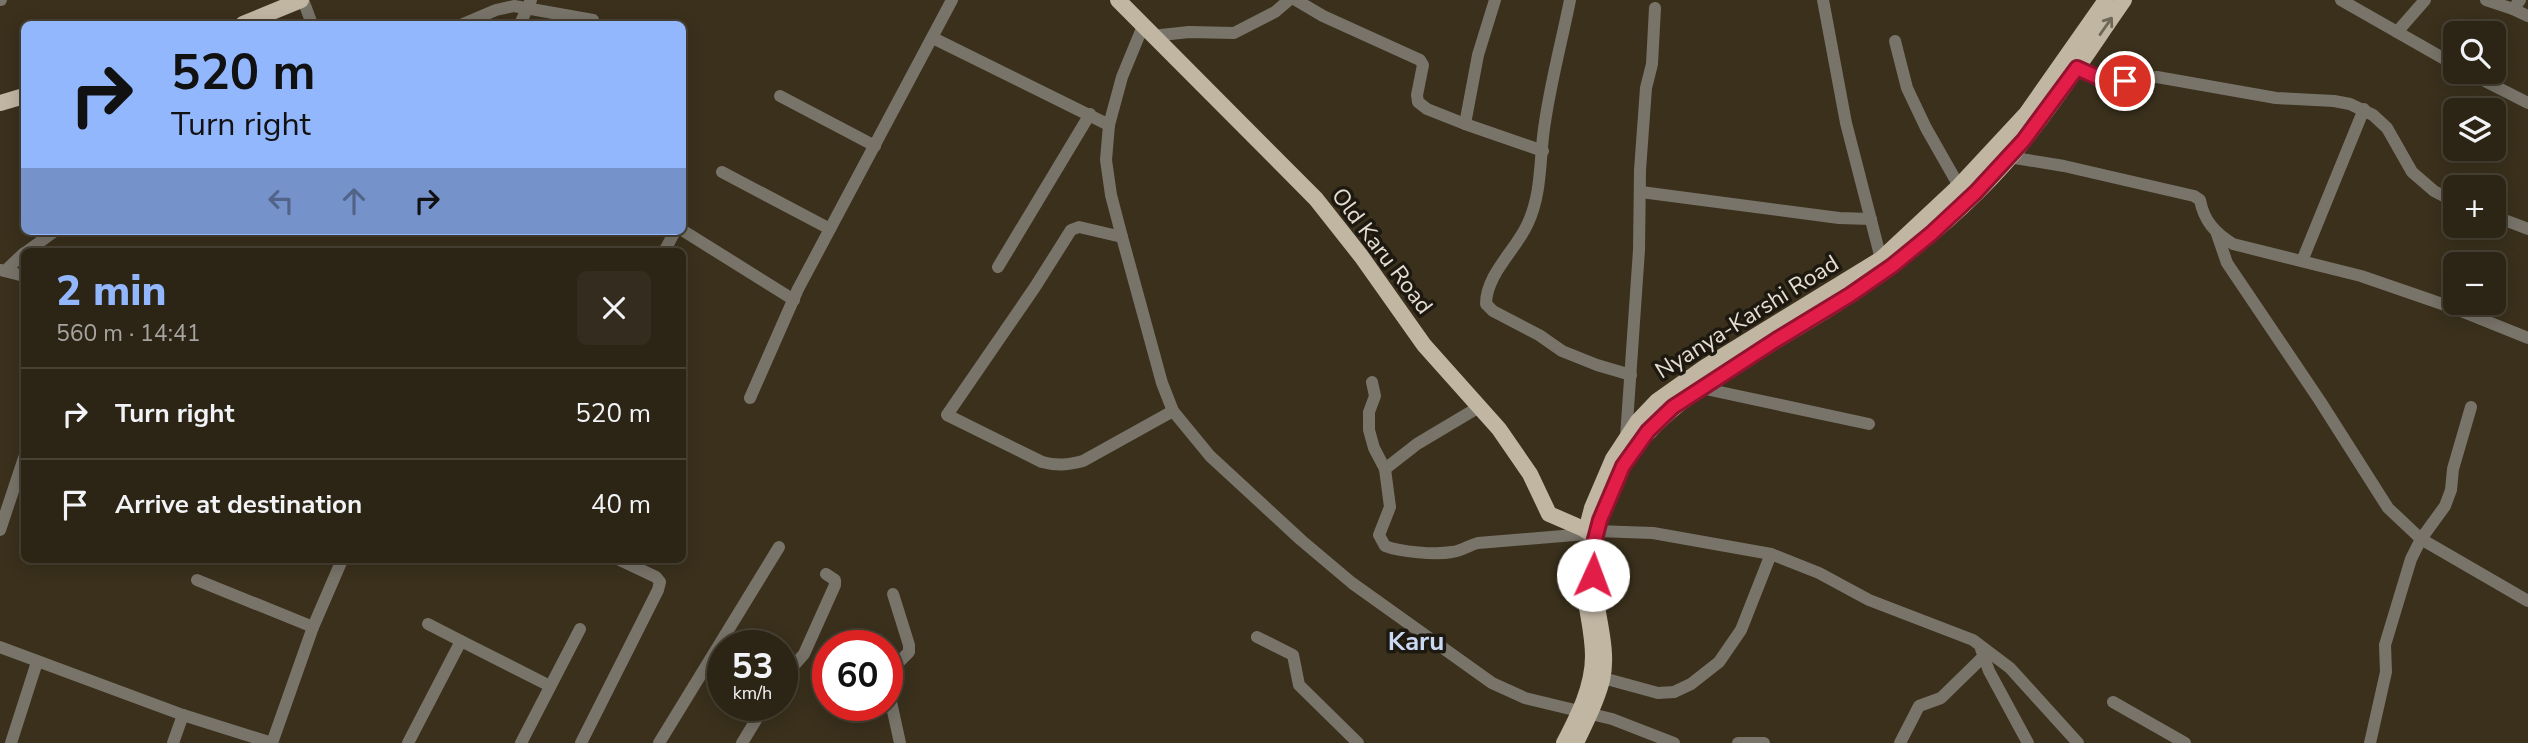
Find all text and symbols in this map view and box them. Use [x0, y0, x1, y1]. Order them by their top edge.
one-way arrow [2099, 17, 2113, 36]
map controls [2443, 21, 2506, 315]
button: search [2443, 21, 2506, 84]
text: 520 m [171, 39, 315, 106]
icon: right [56, 49, 147, 140]
pin [2095, 51, 2155, 111]
icon: arrive [2106, 62, 2144, 100]
button: layers [2443, 98, 2506, 161]
text: Turn right [171, 103, 311, 146]
button: + [2443, 175, 2506, 238]
street label: Old Karu Road [1324, 181, 1440, 321]
icon: left [262, 182, 300, 220]
icon: ahead [335, 182, 373, 220]
icon: right [408, 182, 446, 220]
street label: Nyanya-Karshi Road [1649, 248, 1845, 386]
button: − [2443, 252, 2506, 315]
text: 2 min [56, 263, 166, 320]
button: close [577, 271, 651, 345]
text: 560 m · 14:41 [56, 318, 201, 349]
icon: right [56, 395, 94, 433]
text: Turn right [115, 396, 234, 431]
text: 520 m [575, 396, 651, 431]
icon: arrive [56, 486, 94, 524]
text: Arrive at destination [115, 487, 362, 522]
text: 40 m [591, 487, 651, 522]
position arrow [1556, 538, 1630, 612]
district label: Karu [1388, 624, 1444, 659]
speed limit sign: 60 [812, 630, 903, 721]
text: 53 [731, 643, 774, 690]
text: km/h [733, 681, 772, 705]

